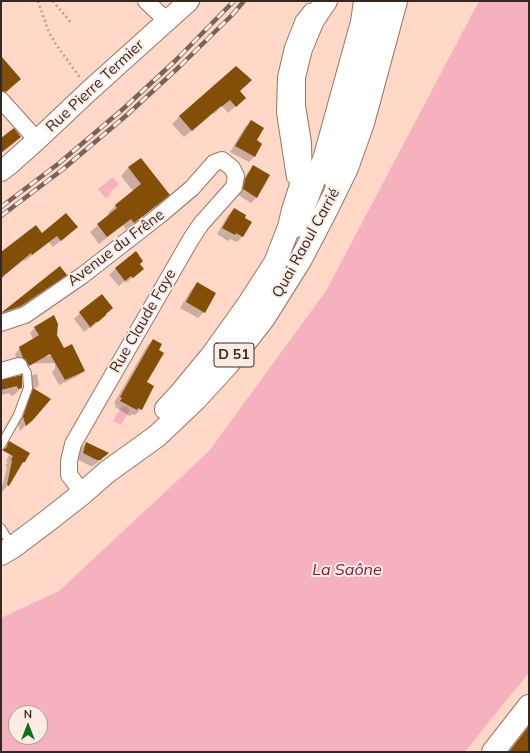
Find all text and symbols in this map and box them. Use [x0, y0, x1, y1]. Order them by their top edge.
street label: Rue Pierre Termier [42, 36, 148, 136]
street label: Quai Raoul Carrié [268, 185, 344, 301]
street label: Avenue du Frêne [64, 206, 168, 290]
street label: Rue Claude Faye [106, 266, 180, 376]
road number: D 51 [214, 343, 254, 367]
water label: La Saône [312, 560, 382, 580]
north arrow [8, 705, 48, 745]
text: N [24, 707, 32, 721]

